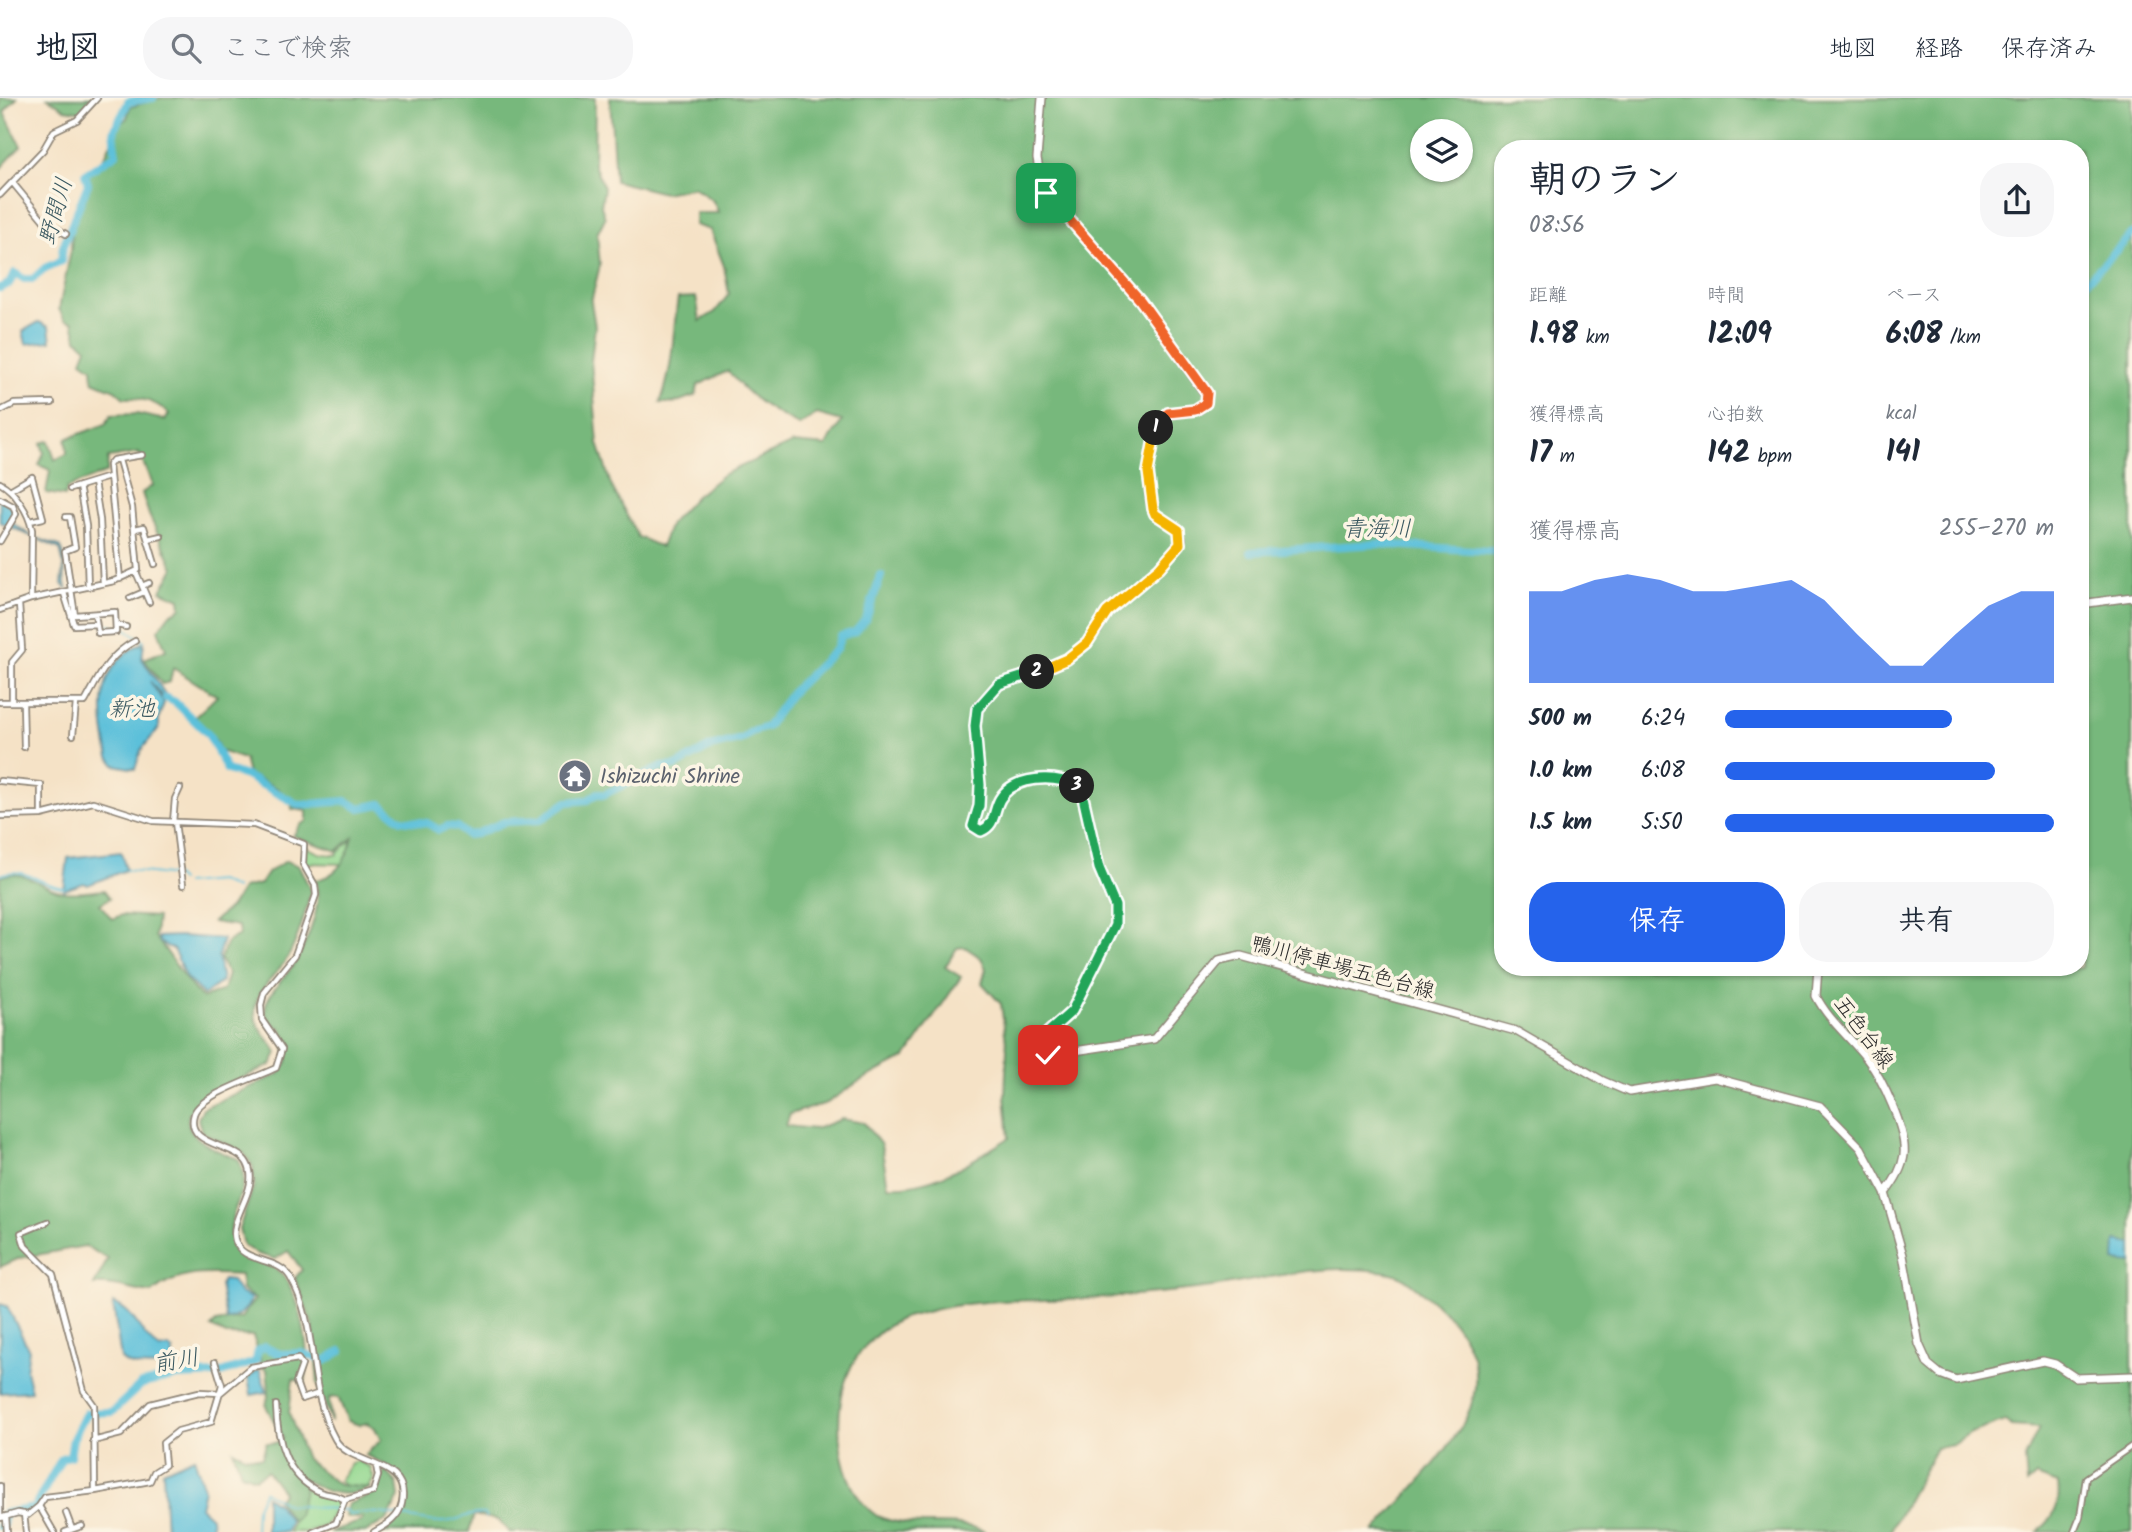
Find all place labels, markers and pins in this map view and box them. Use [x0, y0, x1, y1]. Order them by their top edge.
pin [1016, 163, 1076, 223]
pin: 1 [1138, 410, 1174, 446]
pin: 2 [1020, 654, 1054, 690]
temple icon: Ishizuchi Shrine [556, 757, 594, 795]
place label: Ishizuchi Shrine [600, 761, 741, 794]
pin: 3 [1060, 768, 1094, 804]
pin [1018, 1025, 1078, 1085]

